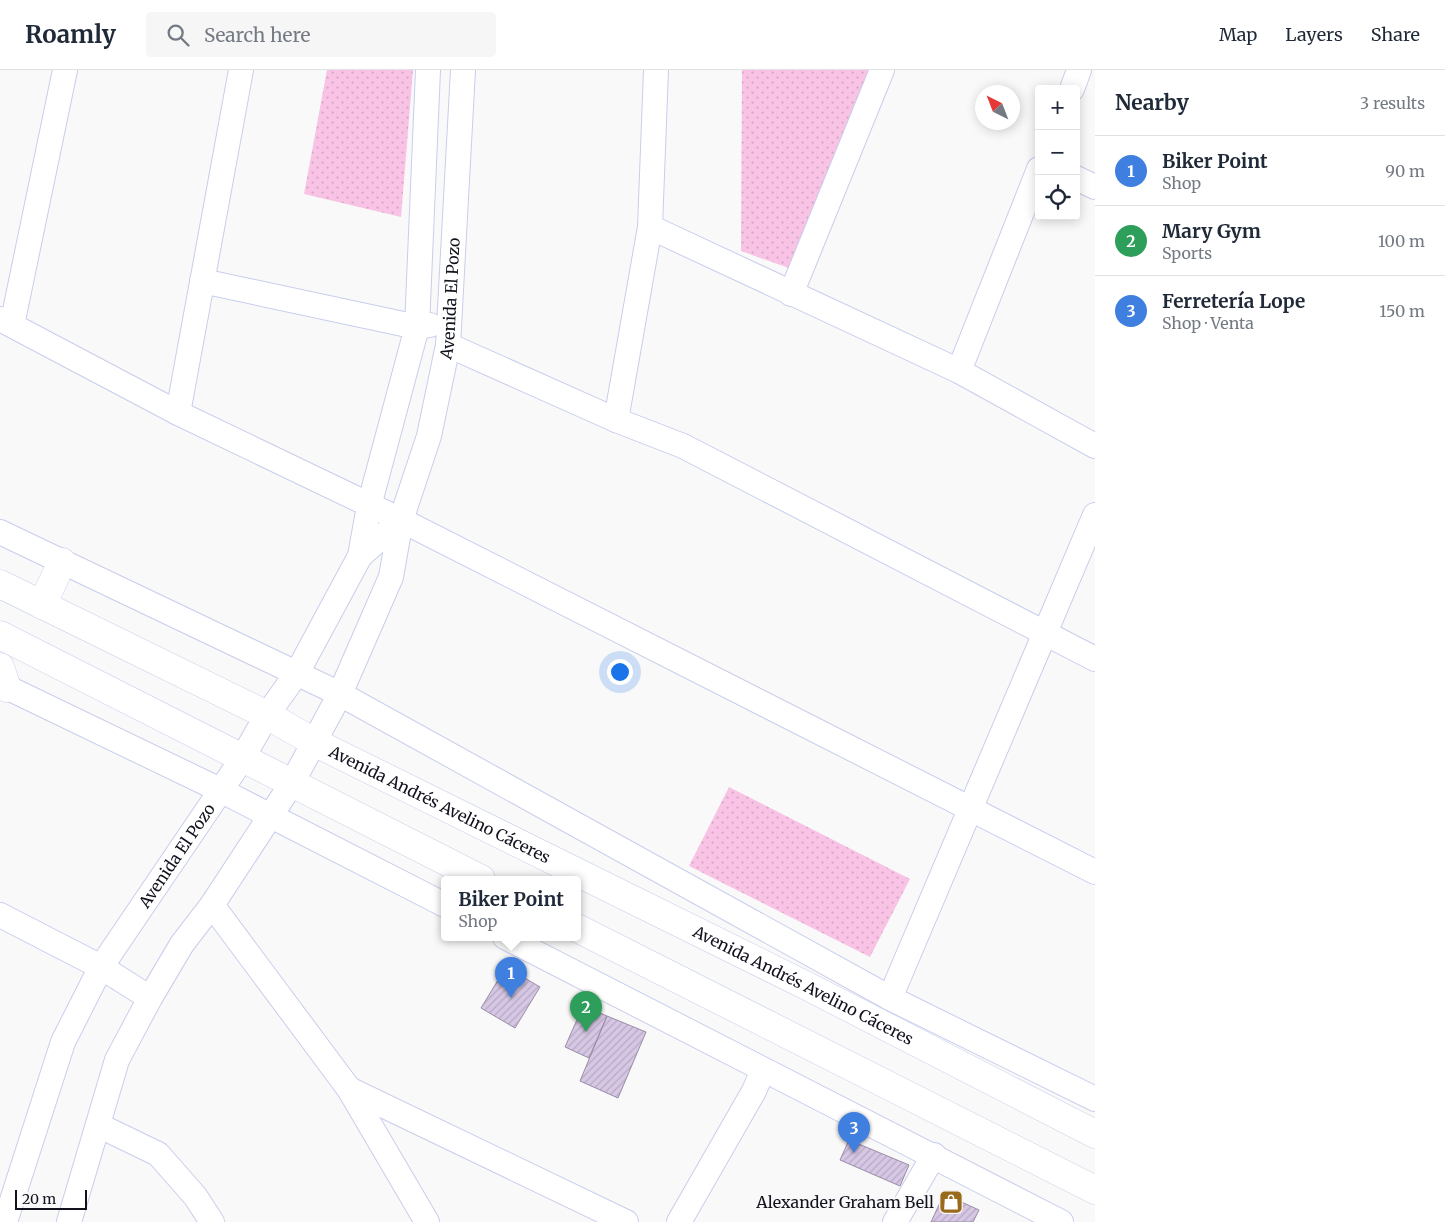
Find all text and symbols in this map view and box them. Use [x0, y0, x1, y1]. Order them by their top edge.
search box [146, 12, 496, 57]
text: Roamly [25, 19, 116, 50]
icon: search [164, 21, 192, 49]
text: Search here [204, 23, 310, 47]
text: Map [1219, 23, 1257, 46]
text: Layers [1285, 23, 1343, 46]
text: Share [1371, 23, 1420, 46]
north arrow [975, 85, 1020, 130]
map controls [1035, 85, 1080, 220]
button: + [1035, 85, 1080, 130]
text: Nearby [1115, 89, 1189, 116]
text: 3 results [1360, 93, 1425, 113]
button: − [1035, 130, 1080, 175]
text: Biker Point [1162, 149, 1268, 173]
text: 1 [1127, 161, 1135, 181]
text: 90 m [1385, 161, 1425, 181]
text: Shop [1162, 173, 1201, 193]
button: locate [1035, 175, 1080, 220]
text: Mary Gym [1162, 219, 1261, 243]
text: 2 [1126, 231, 1136, 251]
text: 100 m [1378, 231, 1425, 251]
street label: Avenida El Pozo [435, 237, 464, 362]
text: Sports [1162, 243, 1212, 263]
text: Ferretería Lope [1162, 289, 1305, 313]
text: 3 [1126, 301, 1136, 321]
text: 150 m [1379, 301, 1425, 321]
text: Shop · Venta [1162, 313, 1254, 333]
your location [607, 659, 633, 685]
street label: Avenida Andrés Avelino Cáceres [325, 741, 554, 867]
street label: Avenida El Pozo [134, 799, 219, 912]
popup [441, 876, 581, 941]
text: Biker Point [458, 887, 564, 911]
text: Shop [458, 911, 497, 931]
street label: Avenida Andrés Avelino Cáceres [689, 921, 917, 1049]
pin: 1 [495, 957, 527, 998]
pin: 2 [570, 991, 602, 1032]
pin: 3 [838, 1112, 870, 1153]
scale bar [15, 1187, 88, 1210]
shop icon: Alexander Graham Bell [938, 1189, 964, 1215]
text: 20 m [22, 1190, 56, 1208]
place label: Alexander Graham Bell [755, 1192, 934, 1212]

